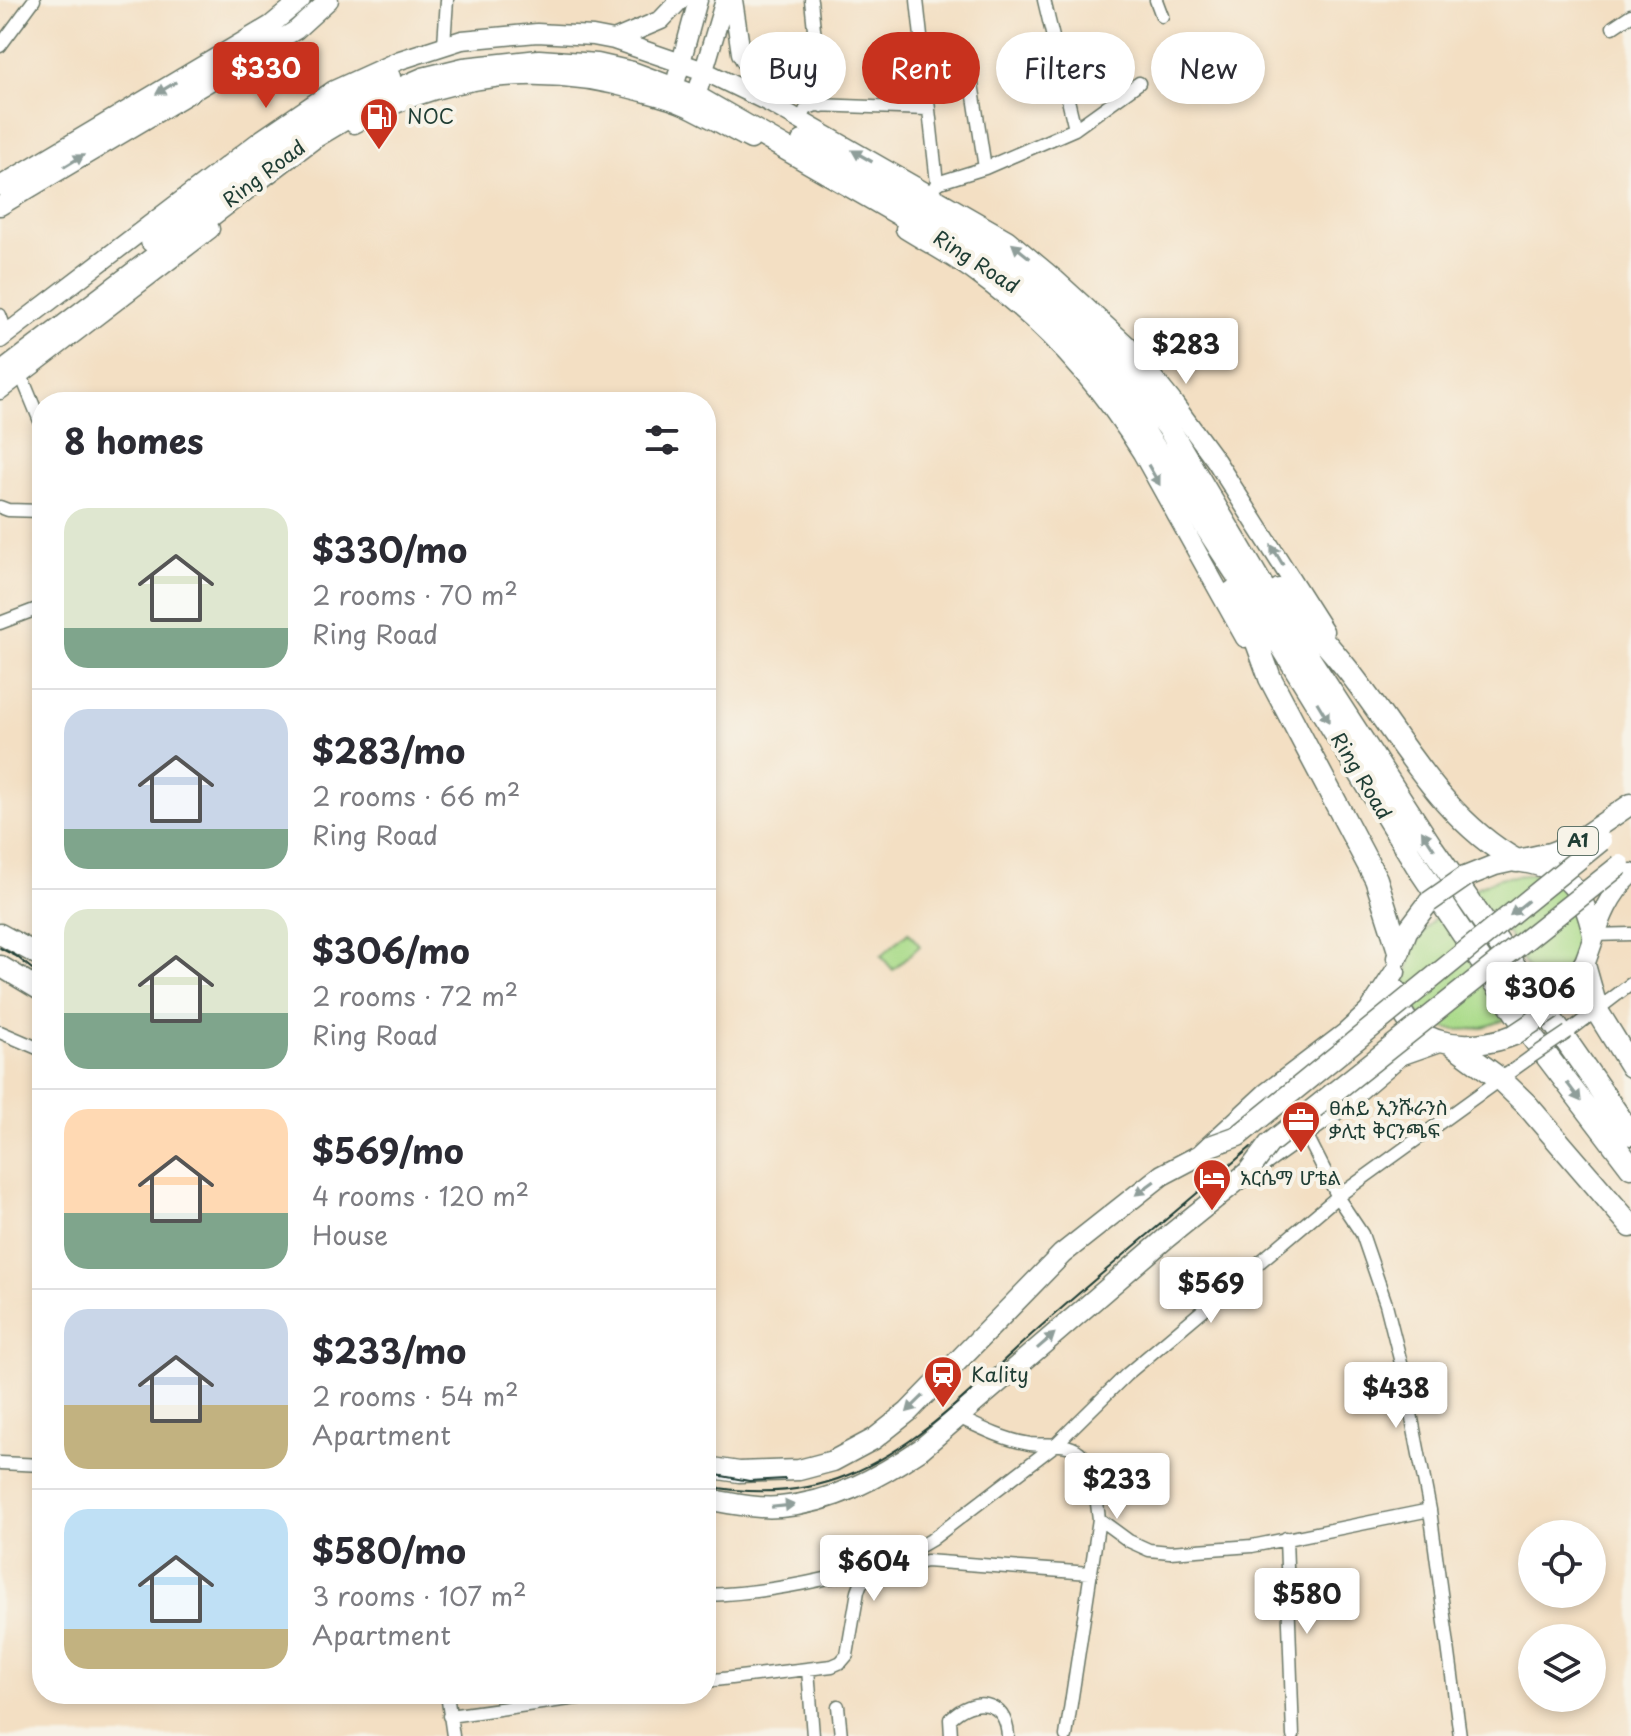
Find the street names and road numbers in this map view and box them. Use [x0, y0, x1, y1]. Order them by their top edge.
street label: Ring Road [216, 132, 311, 214]
street label: Ring Road [928, 222, 1025, 300]
street label: Ring Road [1324, 726, 1400, 825]
road number: A1 [1558, 827, 1598, 855]

